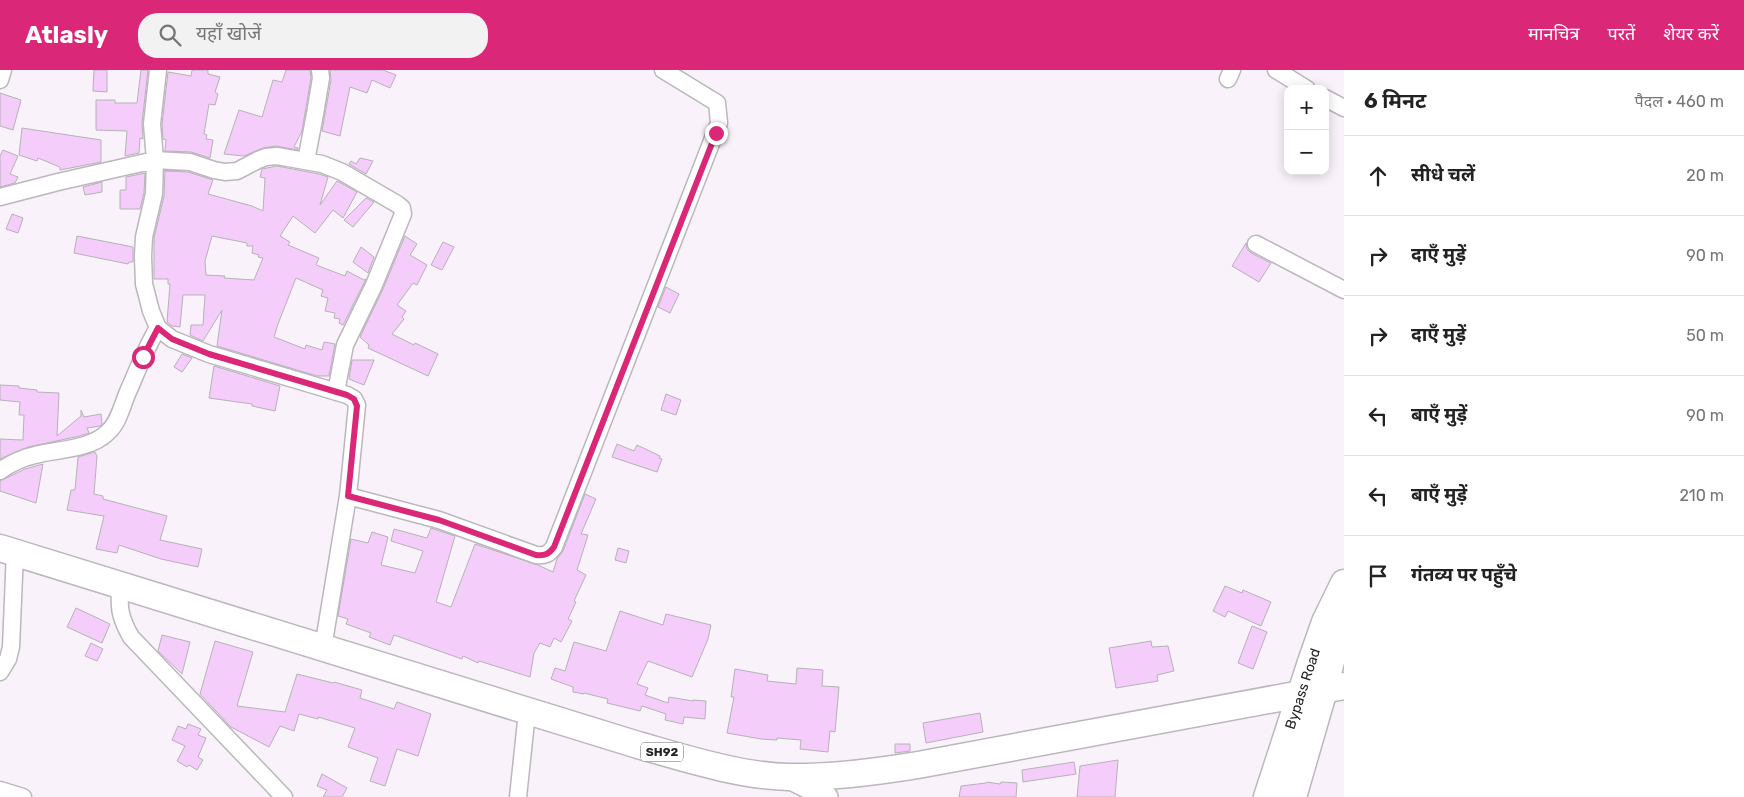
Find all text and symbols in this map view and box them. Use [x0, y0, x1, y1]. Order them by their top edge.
search box [138, 13, 488, 58]
text: Atlasly [25, 21, 108, 49]
icon: search [156, 21, 184, 49]
text: यहाँ खोजें [196, 22, 261, 45]
text: मानचित्र [1528, 23, 1580, 45]
text: परतें [1608, 23, 1635, 45]
text: शेयर करें [1663, 23, 1719, 45]
map controls [1284, 85, 1329, 175]
button: + [1284, 85, 1329, 130]
text: 6 मिनट [1364, 88, 1426, 113]
text: पैदल · 460 m [1635, 92, 1724, 111]
route end [705, 122, 728, 145]
button: − [1284, 130, 1329, 175]
icon: ahead [1364, 162, 1392, 190]
text: सीधे चलें [1411, 163, 1475, 186]
text: 20 m [1686, 166, 1724, 185]
icon: right [1364, 242, 1392, 270]
text: दाएँ मुड़ें [1411, 243, 1466, 266]
text: 90 m [1686, 246, 1724, 265]
icon: right [1364, 322, 1392, 350]
text: दाएँ मुड़ें [1411, 323, 1466, 346]
text: 50 m [1686, 326, 1724, 345]
route start [132, 346, 155, 369]
icon: left [1364, 402, 1392, 430]
text: बाएँ मुड़ें [1411, 403, 1467, 426]
text: 90 m [1686, 406, 1724, 425]
icon: left [1364, 482, 1392, 510]
text: बाएँ मुड़ें [1411, 483, 1467, 506]
text: 210 m [1679, 486, 1724, 505]
icon: arrive [1364, 562, 1392, 590]
text: गंतव्य पर पहुँचे [1411, 563, 1517, 586]
street label: Bypass Road [1282, 646, 1324, 731]
road number: SH92 [641, 742, 683, 762]

